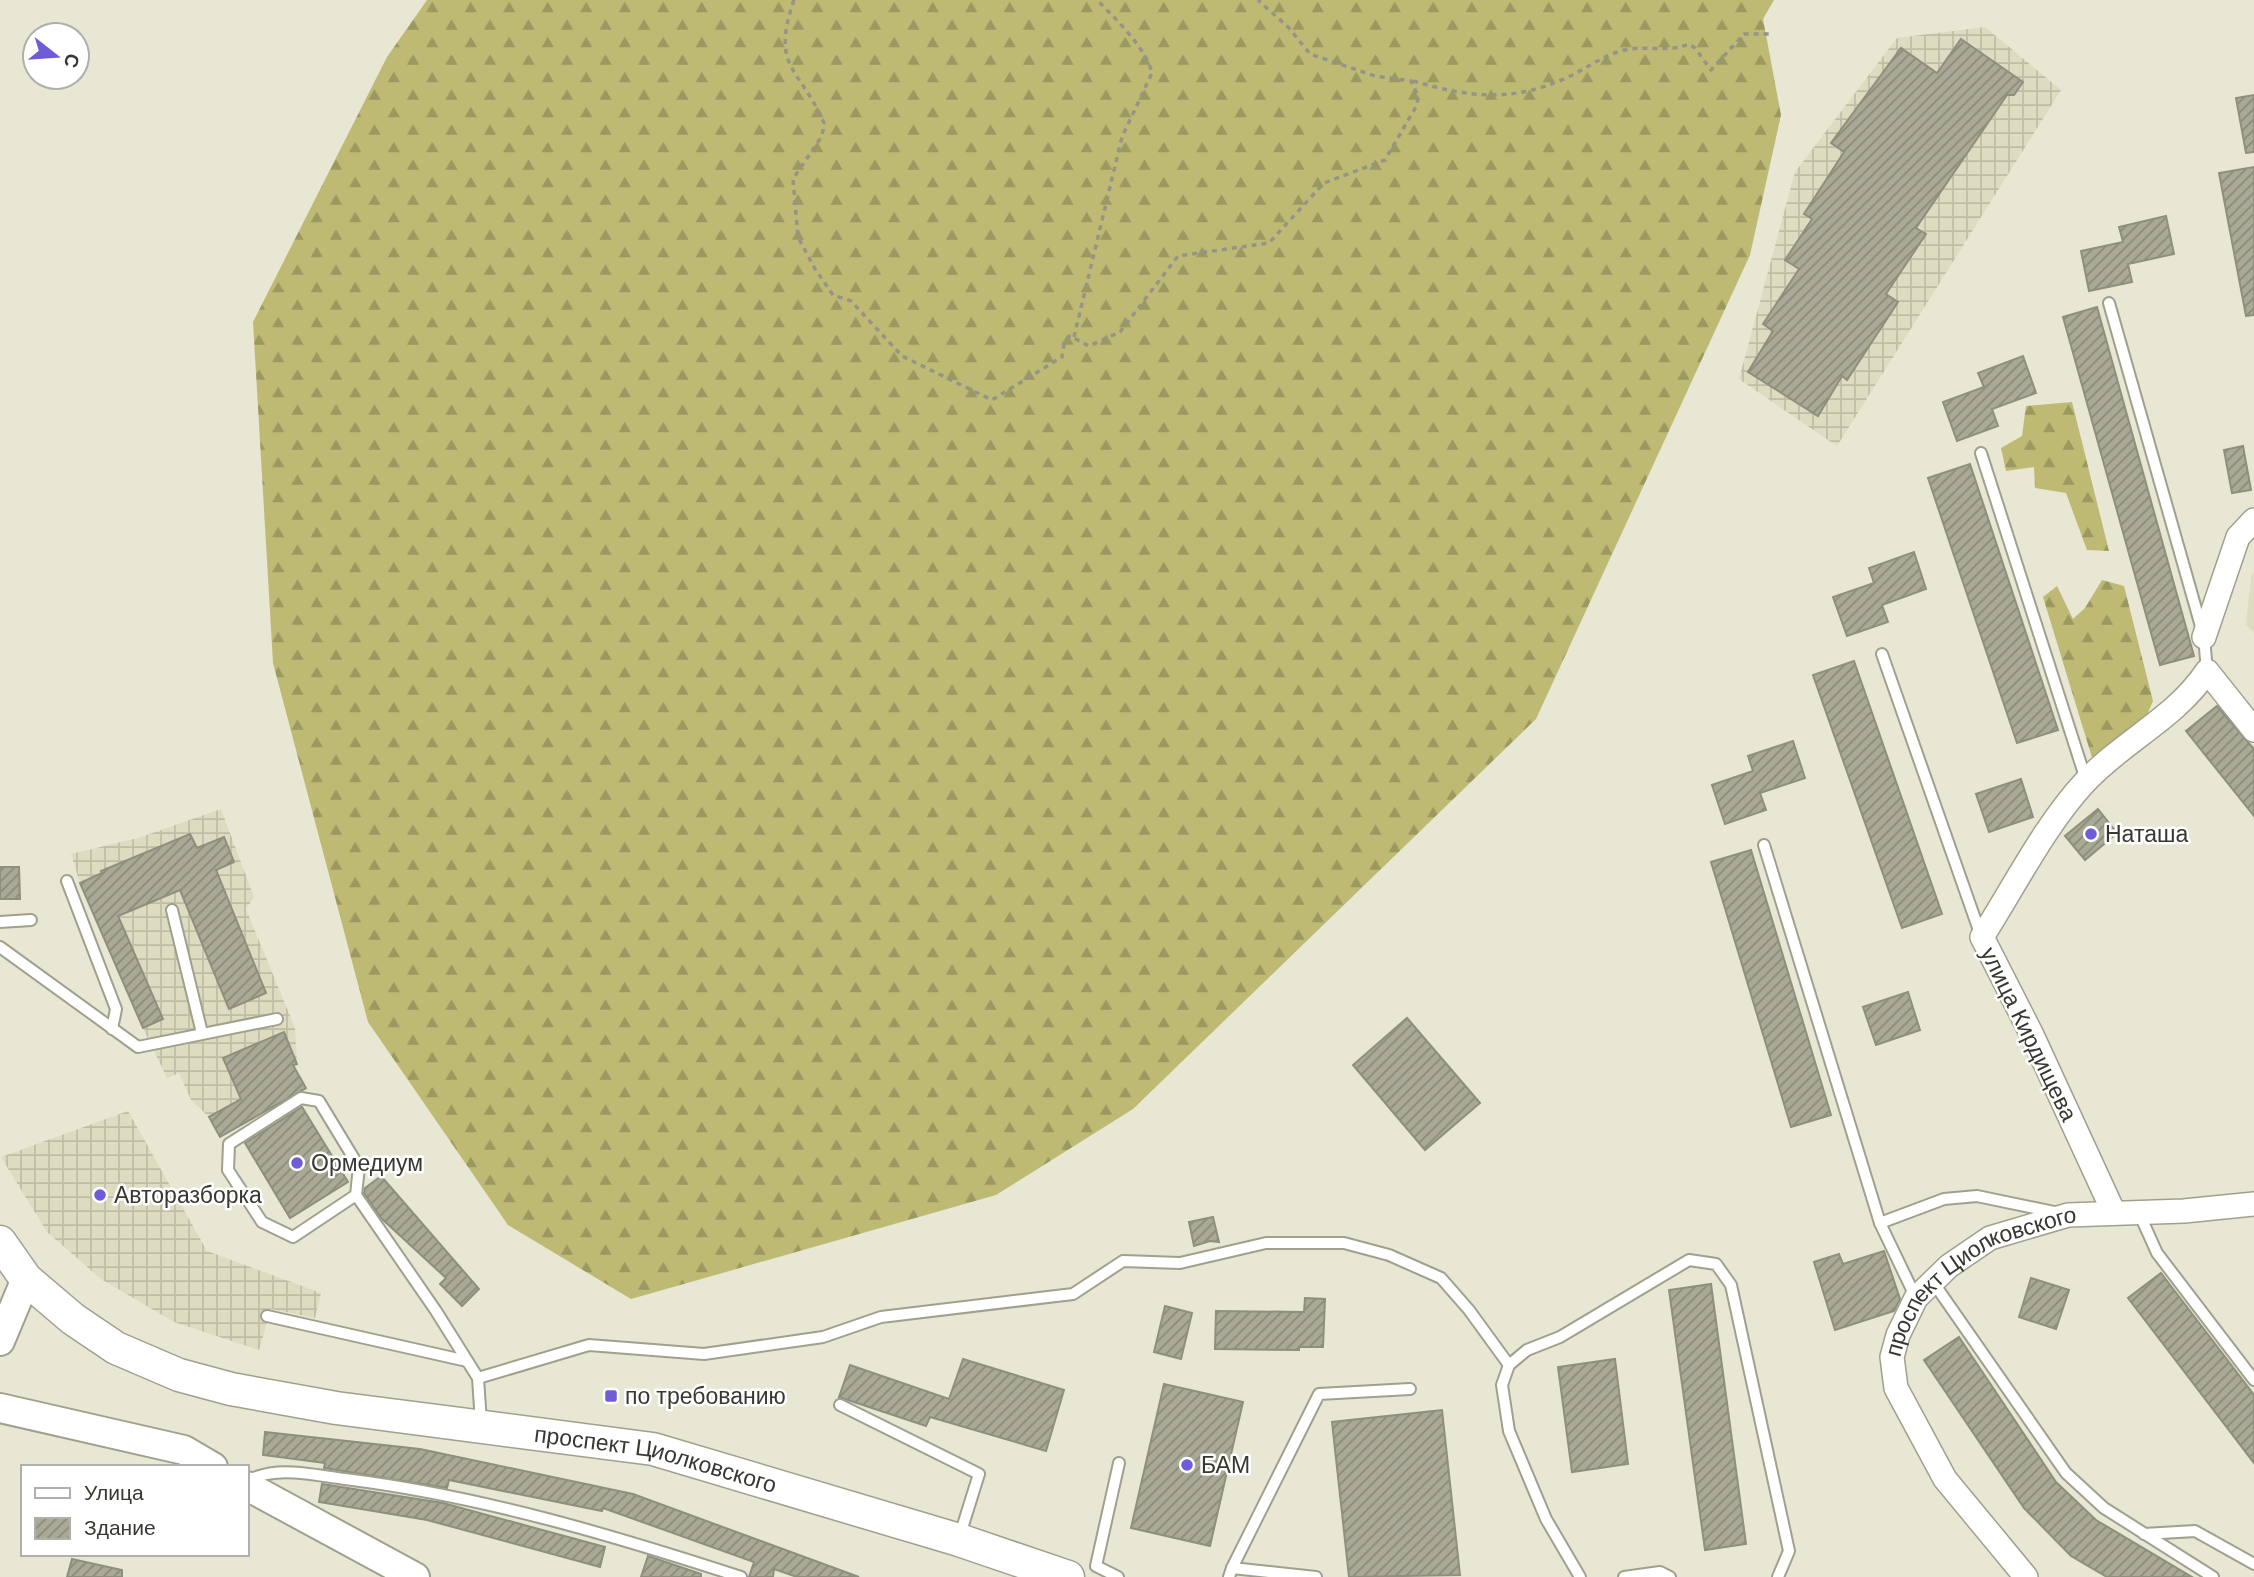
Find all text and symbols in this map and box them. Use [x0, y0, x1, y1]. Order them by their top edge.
north arrow [21, 21, 91, 91]
text: С [58, 51, 86, 71]
place label: Наташа [2105, 819, 2188, 849]
marker: Наташа [2083, 826, 2099, 842]
street label: улица Кирдищева [1974, 942, 2084, 1126]
place label: Ормедиум [311, 1148, 423, 1178]
marker: Ормедиум [289, 1155, 305, 1171]
place label: Авторазборка [114, 1180, 262, 1210]
marker: Авторазборка [92, 1187, 108, 1203]
street label: проспект Циолковского [1878, 1200, 2077, 1360]
place label: по требованию [625, 1381, 786, 1411]
marker: по требованию [603, 1388, 619, 1404]
street label: проспект Циолковского [533, 1419, 780, 1500]
place label: БАМ [1201, 1450, 1250, 1480]
marker: БАМ [1179, 1457, 1195, 1473]
legend [21, 1465, 248, 1556]
text: Улица [84, 1479, 144, 1507]
text: Здание [84, 1514, 156, 1542]

